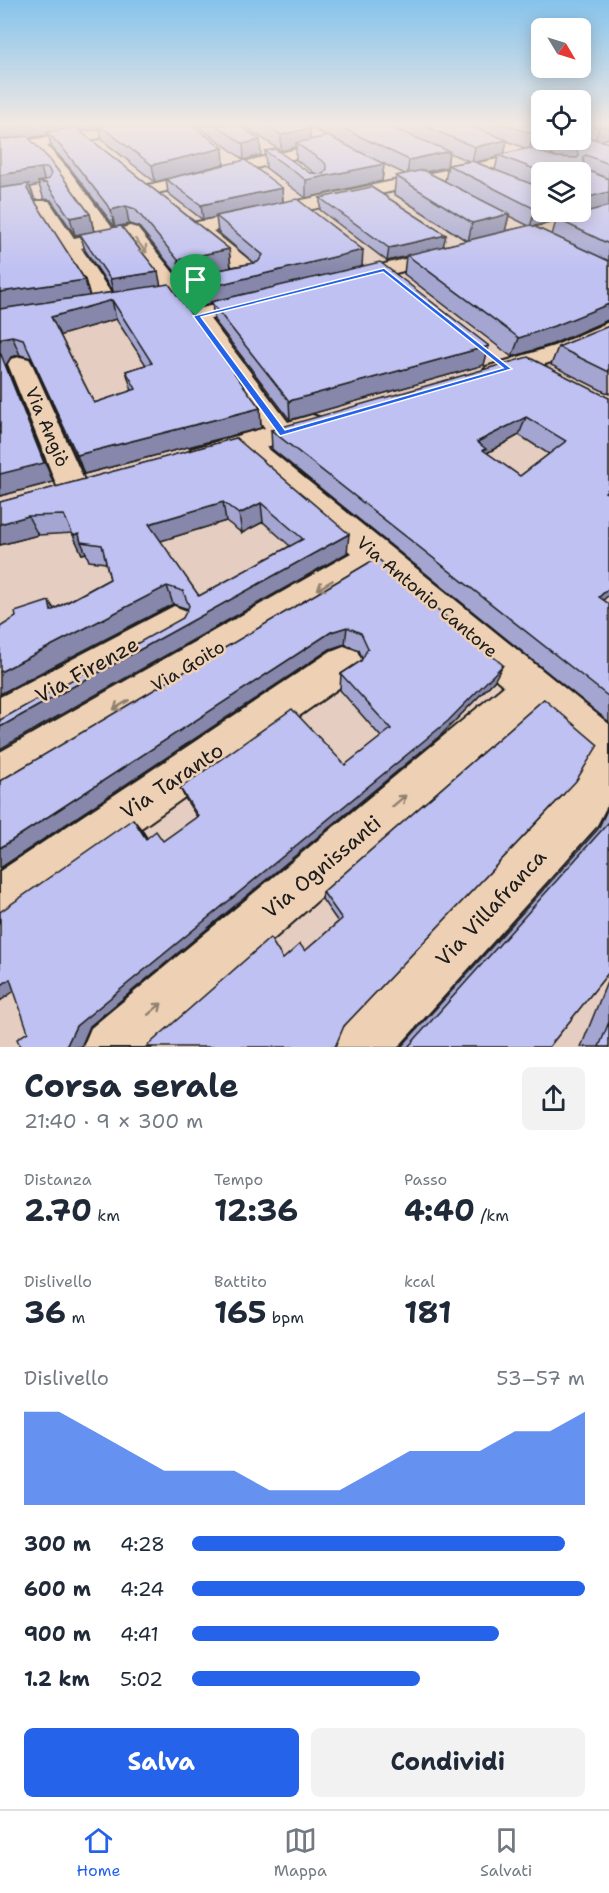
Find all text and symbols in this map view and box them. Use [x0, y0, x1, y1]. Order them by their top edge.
north arrow [531, 18, 591, 78]
map controls [531, 18, 591, 222]
button: locate [531, 90, 591, 150]
button: layers [531, 162, 591, 222]
one-way arrow [135, 238, 148, 254]
pin [170, 254, 221, 316]
icon: arrive [179, 263, 212, 296]
street label: Via Angiò [19, 383, 75, 471]
street label: Via Antonio Cantore [351, 531, 503, 663]
one-way arrow [317, 579, 334, 591]
street label: Via Firenze [30, 630, 144, 710]
street label: Via Goito [147, 635, 229, 697]
one-way arrow [113, 699, 130, 711]
street label: Via Taranto [115, 736, 229, 826]
one-way arrow [391, 794, 406, 808]
street label: Via Ognissanti [257, 809, 387, 925]
street label: Via Villafranca [429, 843, 553, 973]
one-way arrow [147, 1002, 162, 1016]
text: Corsa serale [24, 1063, 239, 1108]
button: share [522, 1067, 585, 1130]
text: 21:40 · 9 × 300 m [24, 1108, 203, 1134]
text: Distanza [24, 1169, 92, 1190]
text: Tempo [214, 1169, 263, 1190]
text: Passo [404, 1169, 447, 1190]
text: 2.70 [24, 1190, 92, 1231]
text: 12:36 [214, 1190, 298, 1231]
text: 4:40 [404, 1190, 475, 1231]
text: km [92, 1205, 120, 1226]
text: /km [475, 1205, 509, 1226]
text: Dislivello [24, 1271, 92, 1292]
text: Battito [214, 1271, 267, 1292]
text: kcal [404, 1271, 435, 1292]
text: 36 [24, 1292, 66, 1333]
text: 165 [214, 1292, 266, 1333]
text: 181 [404, 1292, 452, 1333]
text: m [66, 1307, 85, 1328]
text: bpm [266, 1307, 304, 1328]
text: Dislivello [24, 1365, 109, 1391]
text: 53–57 m [496, 1365, 585, 1391]
text: 300 m [24, 1531, 91, 1557]
text: 4:28 [120, 1531, 165, 1557]
text: 600 m [24, 1576, 91, 1602]
text: 4:24 [120, 1576, 164, 1602]
text: 900 m [24, 1621, 91, 1647]
text: 4:41 [120, 1621, 159, 1647]
text: 1.2 km [24, 1666, 90, 1692]
text: 5:02 [120, 1666, 163, 1692]
button: Salva [24, 1728, 299, 1797]
button: Condividi [311, 1728, 585, 1797]
tab: Home [77, 1824, 121, 1881]
tab: Mappa [274, 1824, 327, 1881]
tab: Salvati [480, 1824, 532, 1881]

